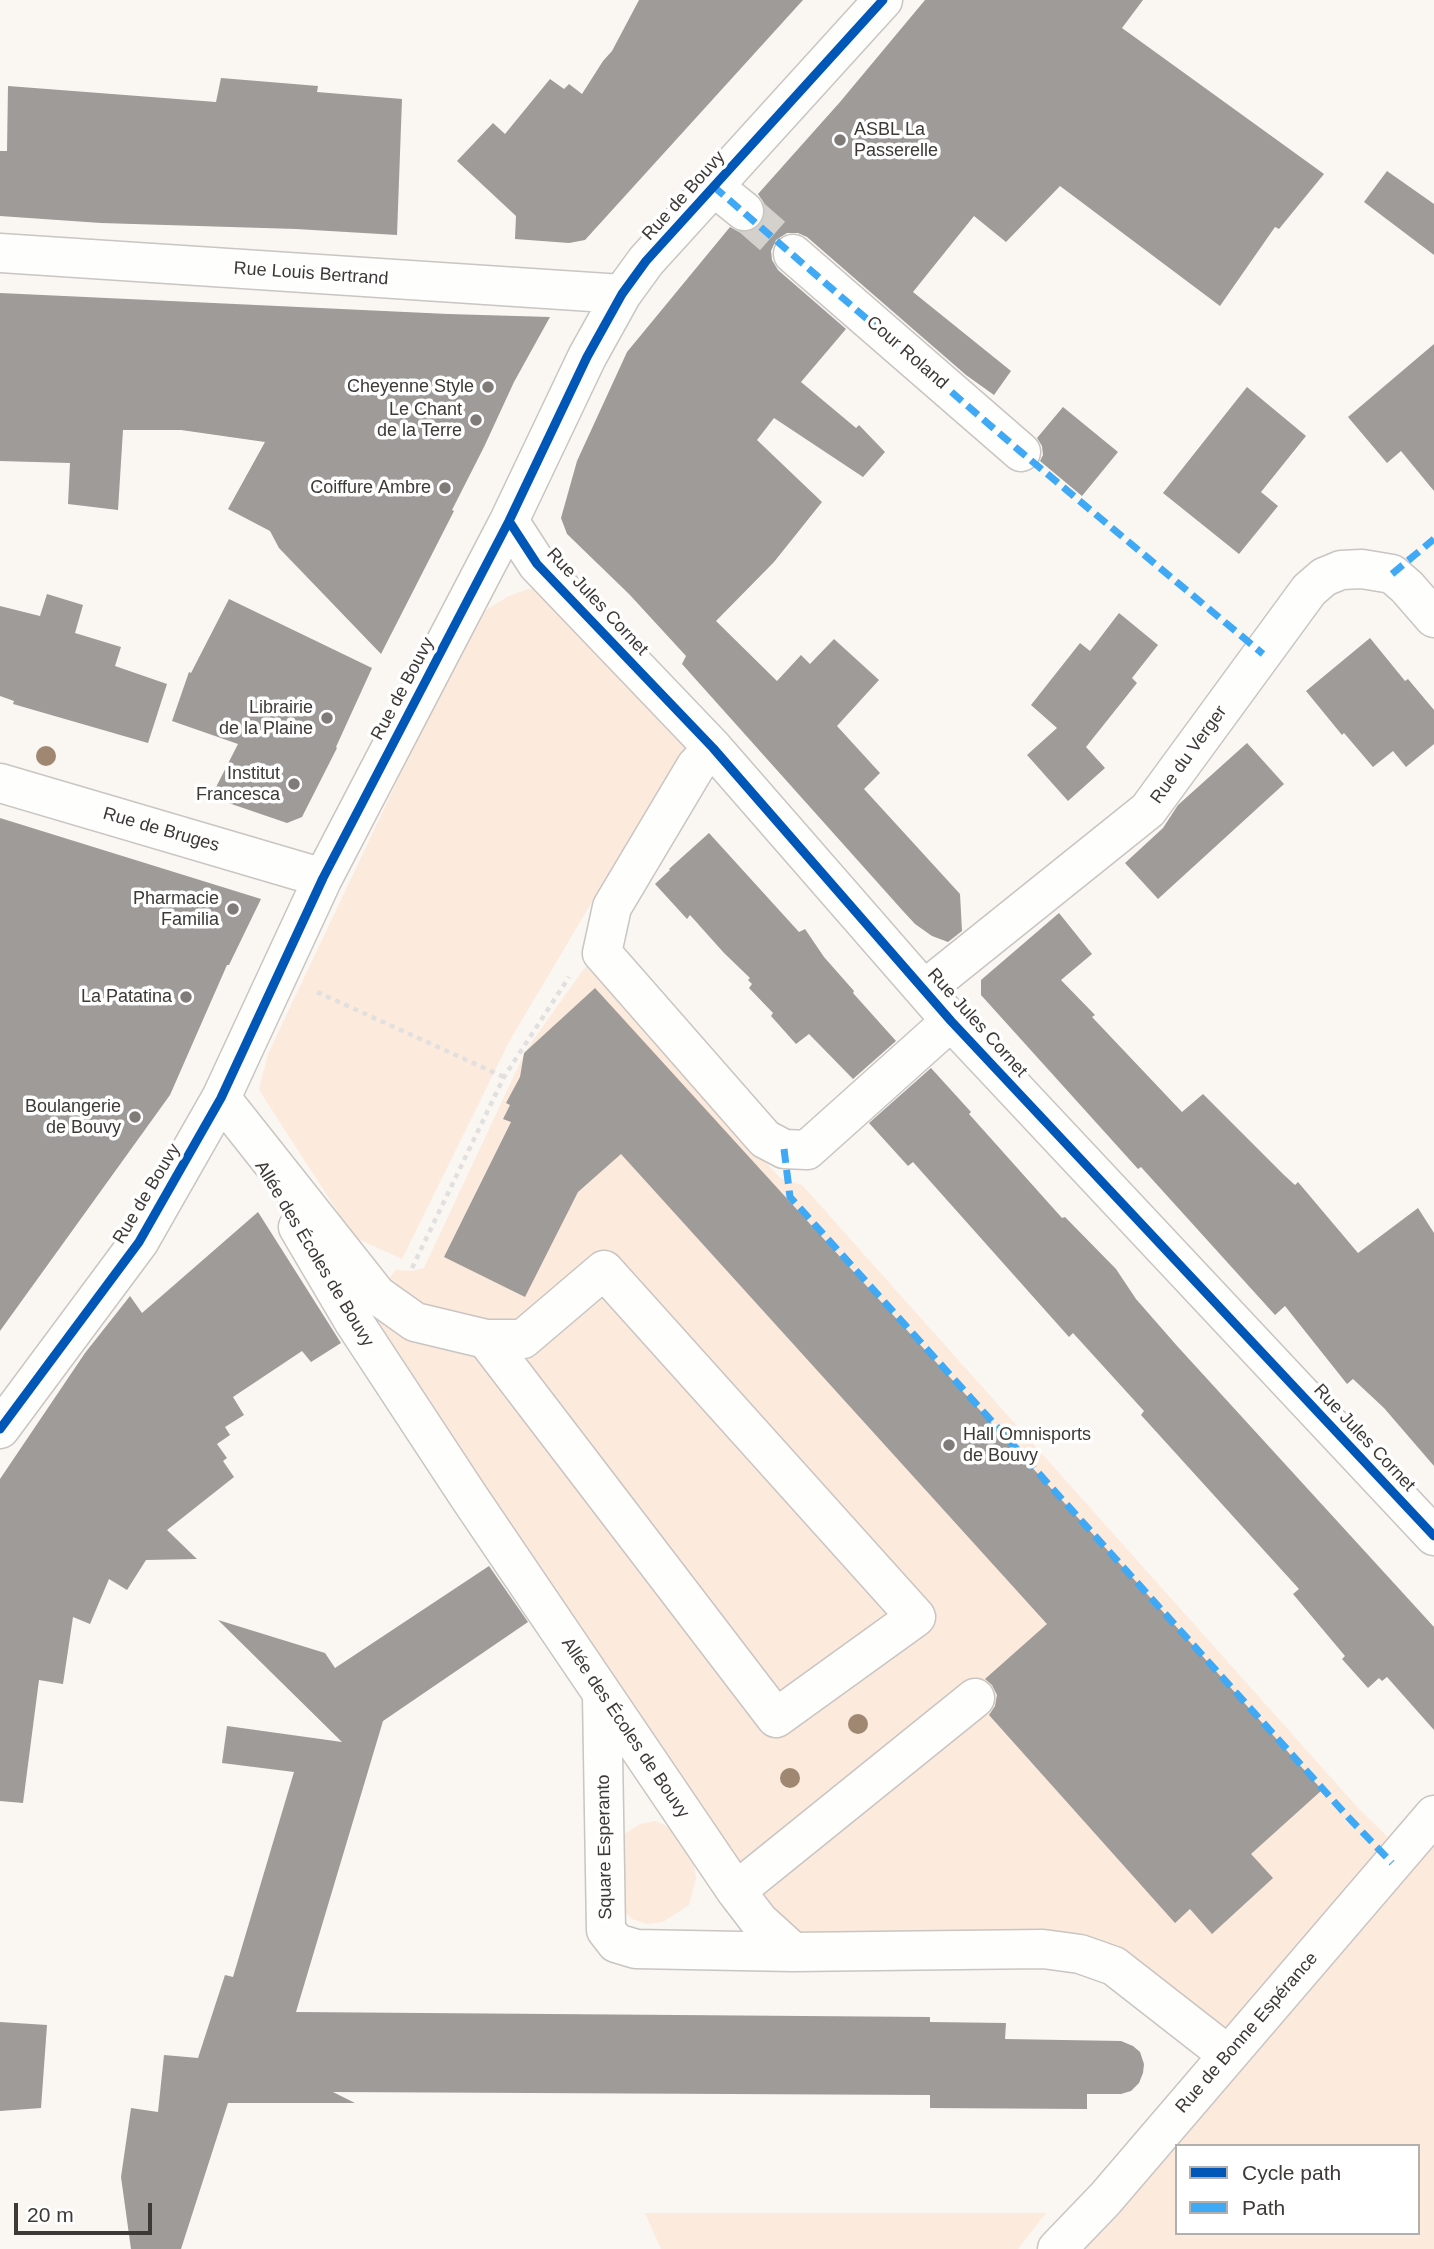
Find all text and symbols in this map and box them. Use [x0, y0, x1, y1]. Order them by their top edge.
place label: ASBL La Passerelle [854, 119, 938, 162]
marker: ASBL La Passerelle [832, 132, 848, 148]
street label: Rue de Bouvy [638, 147, 730, 245]
street label: Rue Louis Bertrand [233, 258, 389, 290]
street label: Cour Roland [862, 312, 952, 394]
place label: Cheyenne Style [347, 376, 474, 398]
marker: Cheyenne Style [480, 379, 496, 395]
place label: Le Chant de la Terre [377, 399, 462, 442]
marker: Le Chant de la Terre [468, 412, 484, 428]
place label: Coiffure Ambre [310, 477, 431, 499]
marker: Coiffure Ambre [437, 480, 453, 496]
street label: Rue Jules Cornet [542, 544, 652, 660]
street label: Rue de Bouvy [367, 634, 439, 744]
place label: Librairie de la Plaine [219, 697, 313, 740]
street label: Rue du Verger [1146, 702, 1232, 808]
marker: Librairie de la Plaine [319, 710, 335, 726]
place label: Institut Francesca [196, 763, 280, 806]
marker: Institut Francesca [286, 776, 302, 792]
street label: Rue de Bruges [100, 803, 222, 857]
place label: Pharmacie Familia [133, 888, 219, 930]
marker: Pharmacie Familia [225, 901, 241, 917]
street label: Rue Jules Cornet [922, 964, 1032, 1082]
place label: La Patatina [81, 986, 172, 1008]
marker: La Patatina [178, 989, 194, 1005]
place label: Boulangerie de Bouvy [25, 1096, 121, 1138]
marker: Boulangerie de Bouvy [127, 1109, 143, 1125]
street label: Rue de Bouvy [109, 1140, 185, 1248]
street label: Allée des Écoles de Bouvy [250, 1157, 378, 1351]
street label: Rue Jules Cornet [1309, 1380, 1419, 1496]
place label: Hall Omnisports de Bouvy [963, 1424, 1091, 1466]
marker: Hall Omnisports de Bouvy [941, 1437, 957, 1453]
street label: Allée des Écoles de Bouvy [556, 1634, 694, 1822]
street label: Square Esperanto [593, 1774, 617, 1920]
street label: Rue de Bonne Espérance [1171, 1948, 1323, 2118]
legend [1175, 2144, 1420, 2235]
text: Cycle path [1242, 2161, 1341, 2184]
scale bar [18, 2190, 156, 2234]
text: Path [1242, 2196, 1285, 2219]
text: 20 m [27, 2203, 74, 2226]

